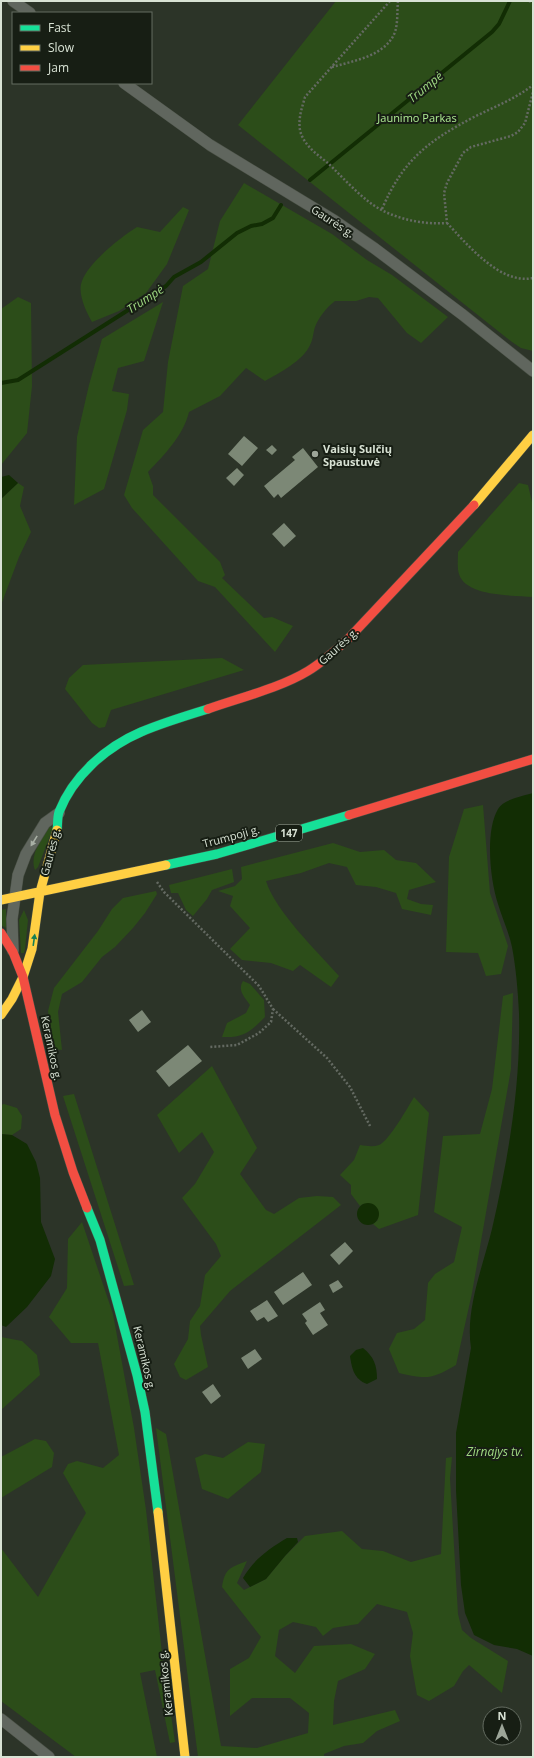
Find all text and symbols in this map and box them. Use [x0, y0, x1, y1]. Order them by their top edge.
legend [12, 12, 152, 84]
text: Fast [48, 19, 71, 36]
text: Slow [48, 39, 75, 56]
text: Jam [47, 59, 69, 76]
water label: Trumpė [404, 67, 446, 107]
park label: Jaunimo Parkas [376, 110, 457, 125]
street label: Gaurės g. [309, 202, 358, 241]
water label: Trumpė [123, 281, 167, 317]
place label: Vaisių Sulčių Spaustuvė [323, 441, 392, 469]
marker: Vaisių Sulčių Spaustuvė [310, 449, 320, 459]
street label: Gaurės g. [315, 624, 361, 668]
street label: Trumpoji g. [201, 821, 261, 851]
road number: 147 [276, 825, 302, 841]
street label: Gaurės g. [36, 827, 64, 877]
one-way arrow [30, 835, 37, 847]
one-way arrow [31, 934, 37, 946]
street label: Keramikos g. [38, 1014, 66, 1082]
street label: Keramikos g. [130, 1324, 160, 1392]
water label: Zirnajys tv. [465, 1443, 524, 1460]
street label: Keramikos g. [154, 1649, 176, 1717]
north arrow [482, 1706, 522, 1746]
text: N [498, 1708, 506, 1723]

